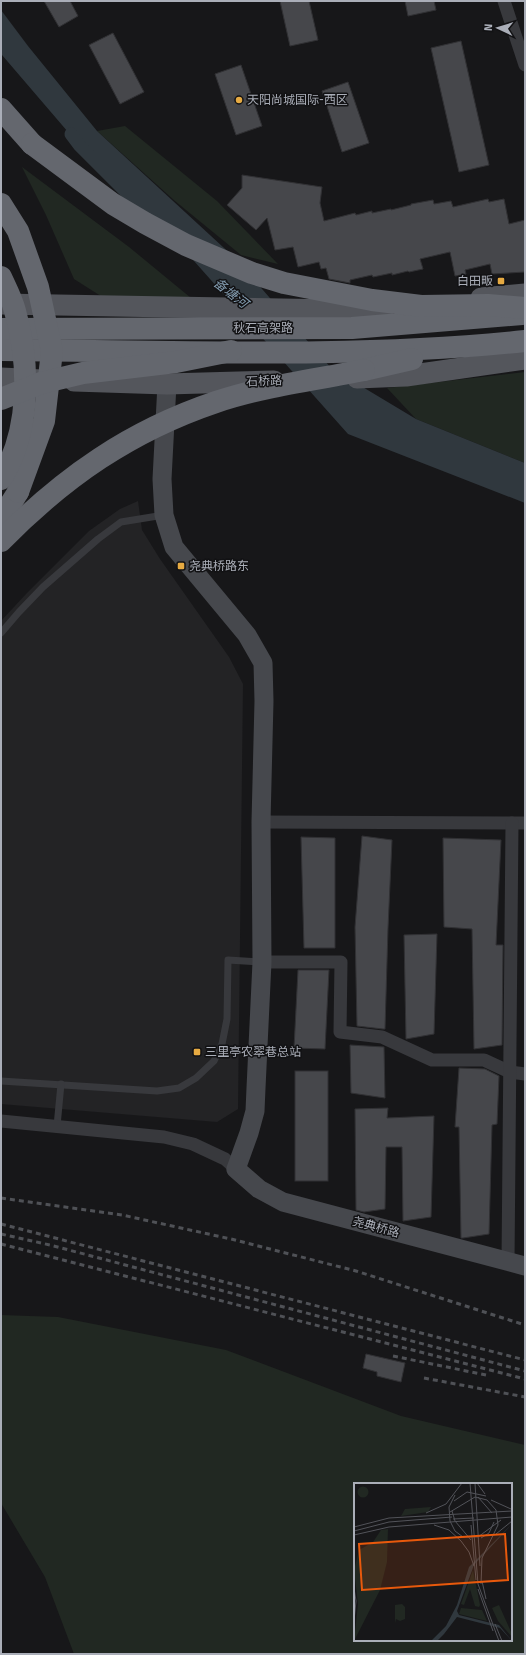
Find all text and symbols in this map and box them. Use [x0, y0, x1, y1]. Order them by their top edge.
north arrow [478, 8, 518, 48]
text: N [482, 23, 495, 31]
place label: 天阳尚城国际-西区 [247, 93, 348, 107]
marker: 天阳尚城国际-西区 [234, 95, 244, 105]
place label: 白田畈 [457, 274, 493, 288]
water label: 备塘河 [211, 275, 253, 313]
marker: 白田畈 [496, 276, 506, 286]
street label: 秋石高架路 [233, 321, 293, 335]
street label: 石桥路 [246, 373, 282, 389]
place label: 尧典桥路东 [189, 559, 249, 573]
marker: 尧典桥路东 [176, 561, 186, 571]
place label: 三里亭农翠巷总站 [205, 1045, 301, 1059]
marker: 三里亭农翠巷总站 [192, 1047, 202, 1057]
street label: 尧典桥路 [351, 1214, 401, 1240]
inset map [354, 1483, 512, 1641]

